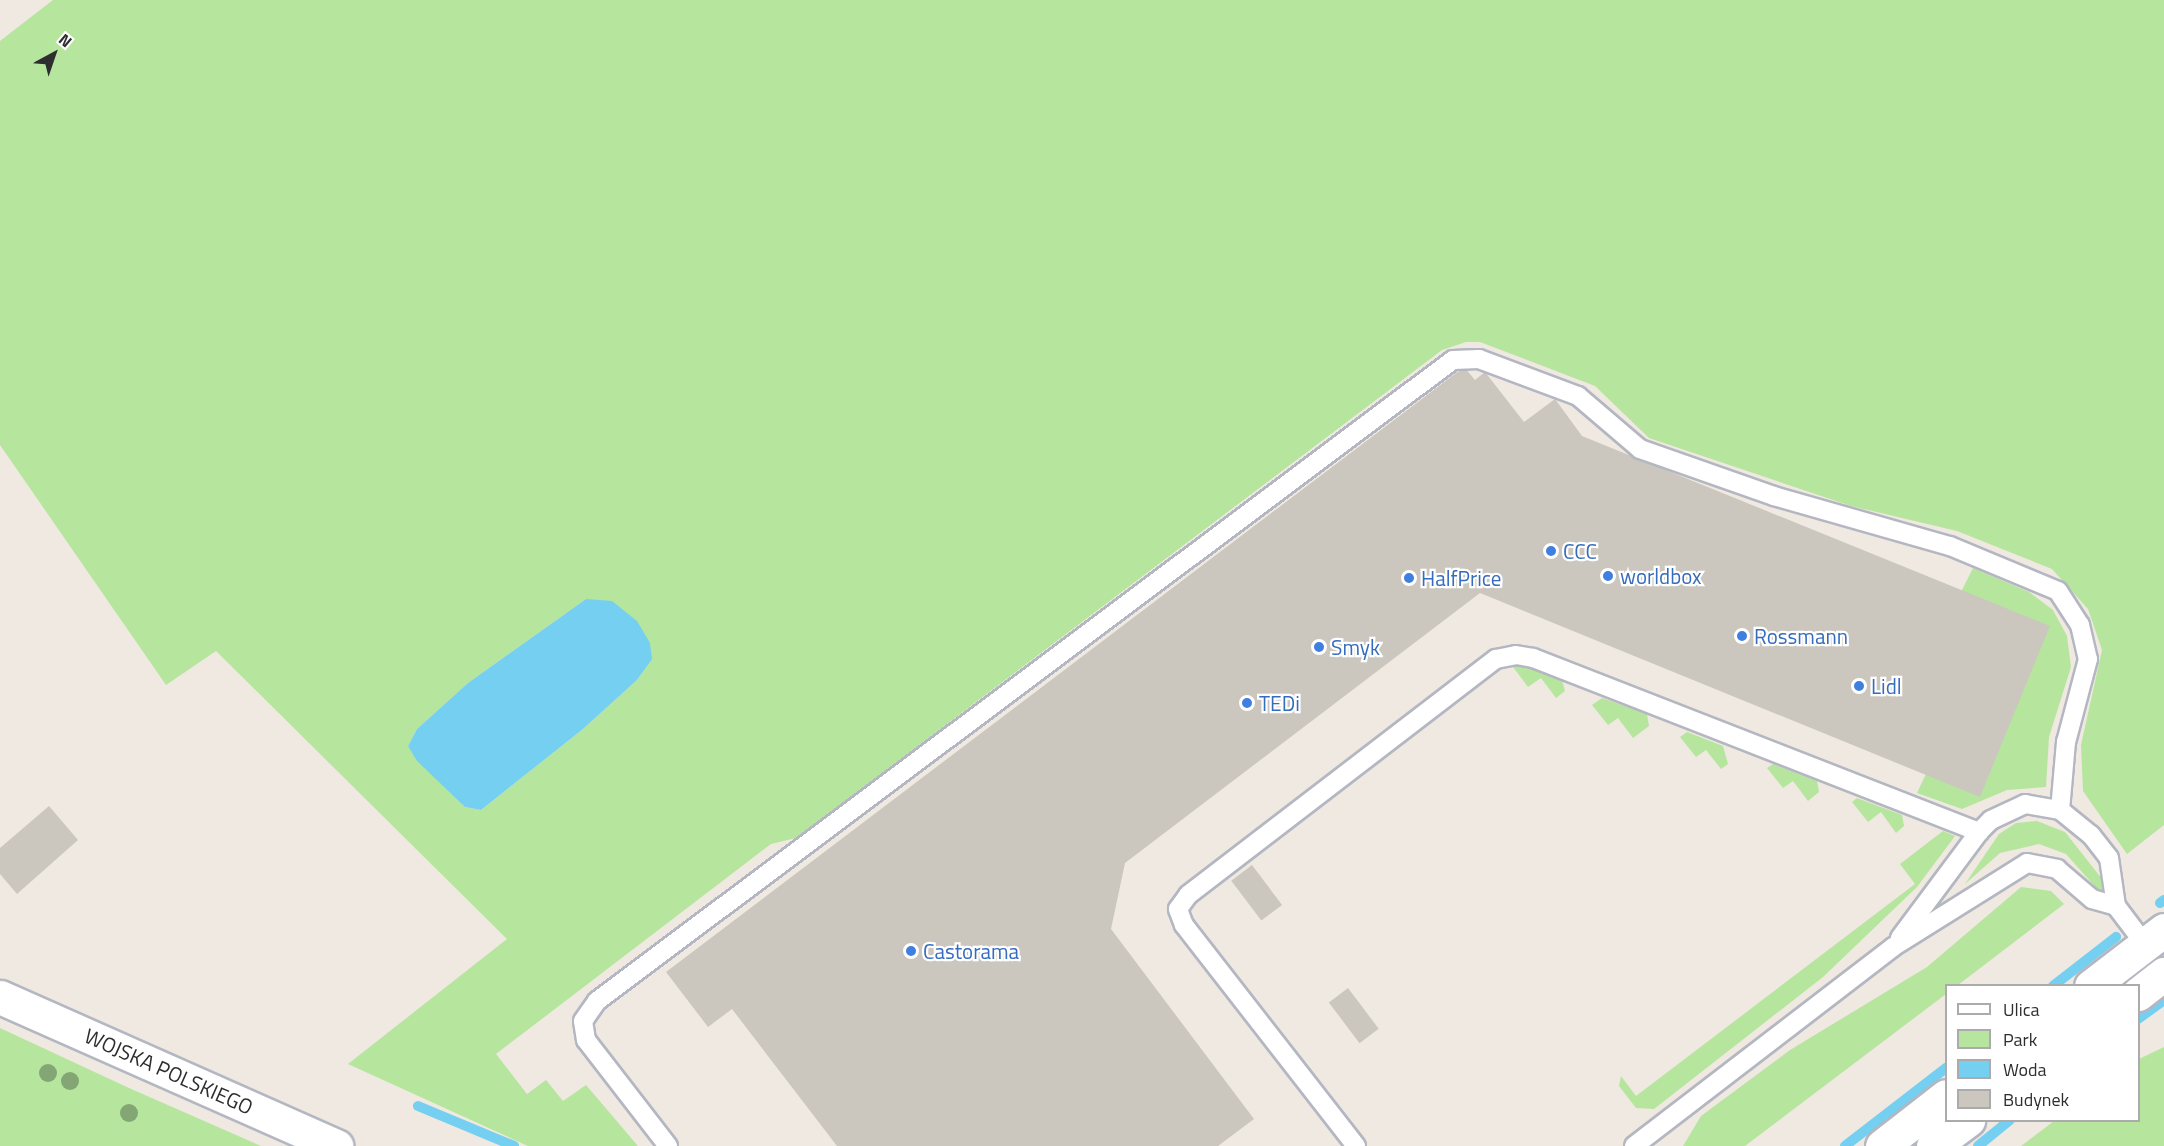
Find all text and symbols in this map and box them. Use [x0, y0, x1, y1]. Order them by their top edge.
north arrow [24, 24, 84, 84]
text: N [54, 27, 78, 53]
place label: CCC [1563, 538, 1597, 564]
marker: CCC [1544, 544, 1558, 558]
place label: worldbox [1620, 563, 1702, 589]
place label: HalfPrice [1421, 565, 1501, 591]
marker: worldbox [1601, 569, 1615, 583]
marker: HalfPrice [1402, 571, 1416, 585]
place label: Rossmann [1754, 623, 1848, 649]
marker: Rossmann [1735, 629, 1749, 643]
place label: Smyk [1331, 634, 1380, 660]
marker: Smyk [1312, 640, 1326, 654]
place label: Lidl [1871, 673, 1902, 699]
marker: Lidl [1852, 679, 1866, 693]
place label: TEDi [1259, 690, 1300, 716]
marker: TEDi [1240, 696, 1254, 710]
place label: Castorama [923, 938, 1019, 964]
marker: Castorama [904, 944, 918, 958]
legend [1945, 984, 2140, 1122]
text: Ulica [2003, 996, 2040, 1023]
street label: WOJSKA POLSKIEGO [81, 1023, 257, 1119]
text: Park [2003, 1026, 2037, 1053]
text: Woda [2003, 1056, 2047, 1083]
text: Budynek [2003, 1086, 2069, 1113]

